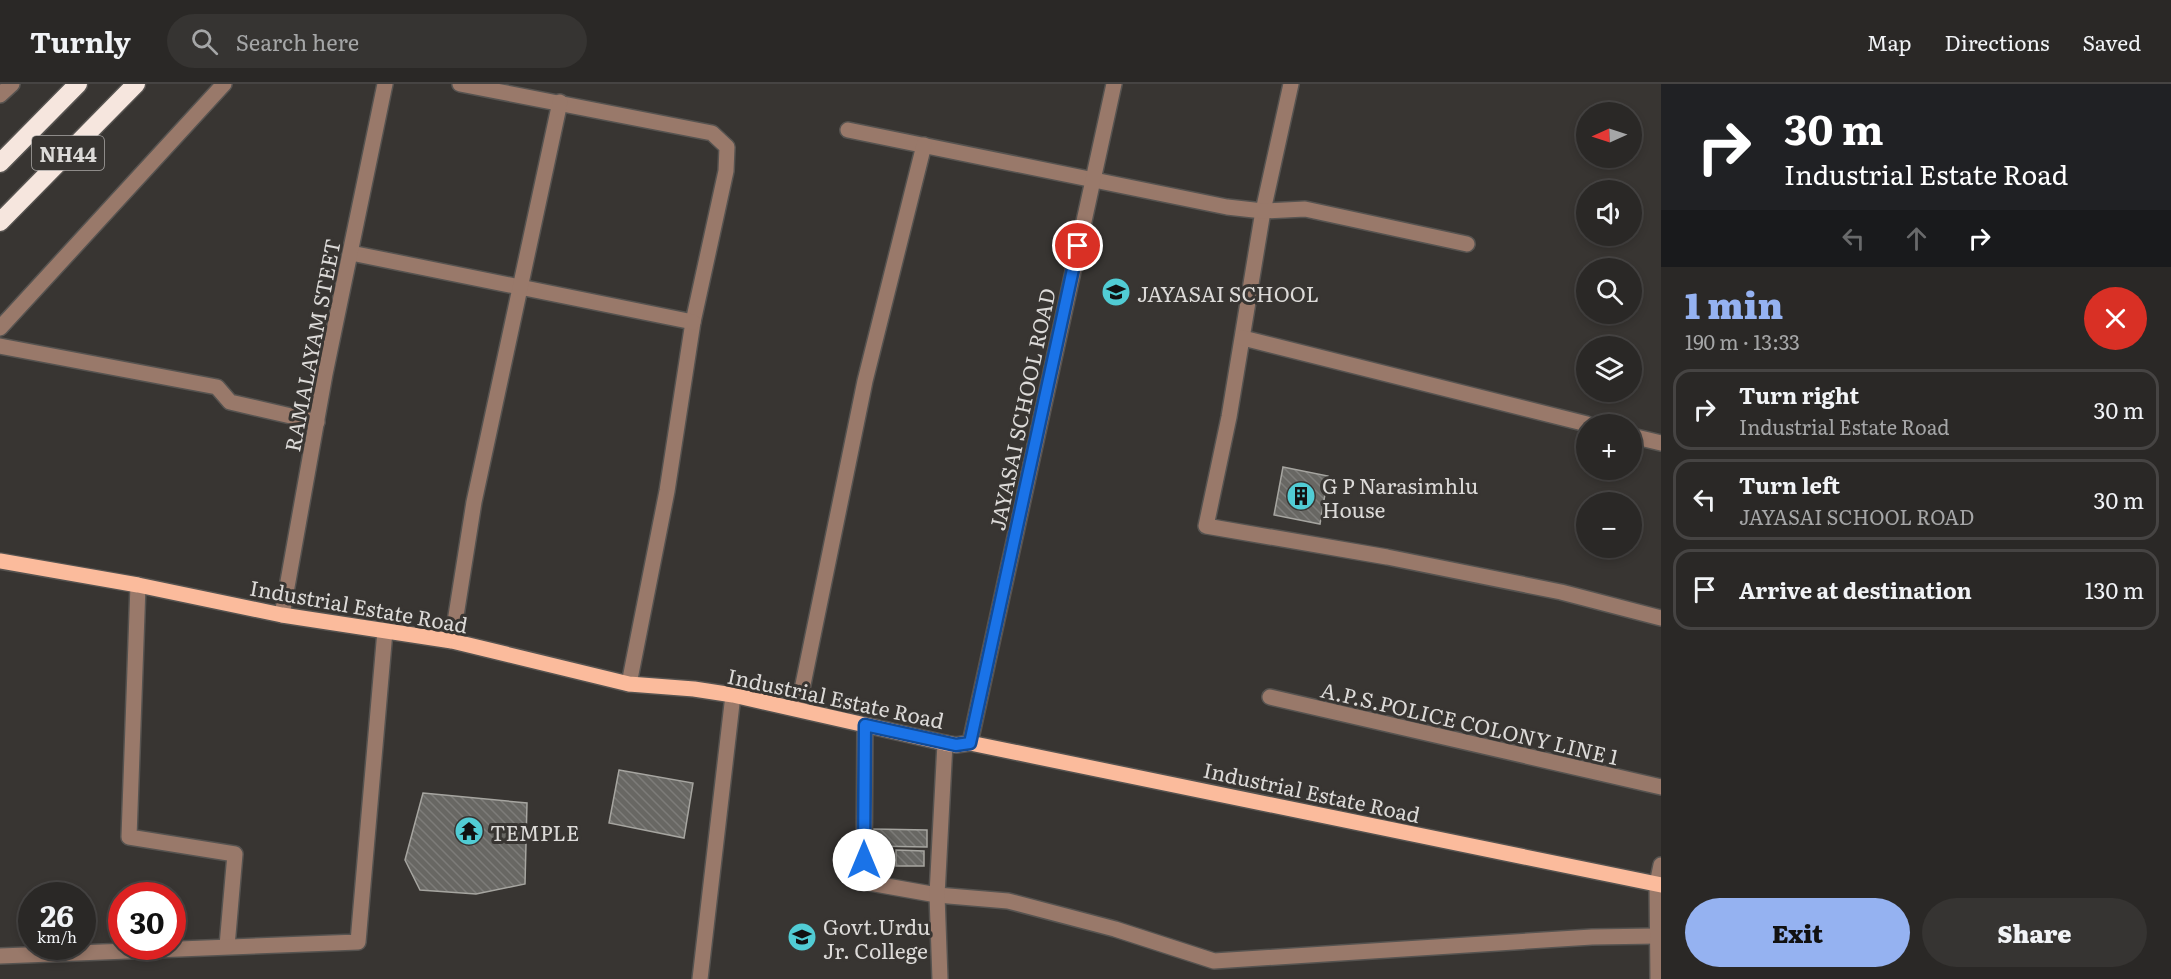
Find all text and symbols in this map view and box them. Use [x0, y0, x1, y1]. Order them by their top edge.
search box [167, 14, 587, 68]
text: Turnly [30, 20, 131, 62]
icon: search [188, 25, 221, 58]
text: Search here [236, 25, 359, 58]
text: Map [1867, 26, 1912, 57]
text: Directions [1945, 26, 2050, 57]
text: Saved [2083, 26, 2141, 57]
text: 30 m [1784, 96, 1884, 158]
north arrow [1576, 102, 1642, 168]
map controls [1576, 102, 1642, 558]
icon: right [1685, 108, 1763, 186]
road number: NH44 [32, 136, 104, 170]
text: Industrial Estate Road [1784, 153, 2068, 193]
button: sound [1576, 180, 1642, 246]
pin [1052, 220, 1103, 271]
icon: left [1837, 222, 1870, 255]
icon: ahead [1900, 222, 1933, 255]
icon: right [1963, 222, 1996, 255]
icon: arrive [1061, 229, 1094, 262]
street label: RAMALAYAM STEET [275, 236, 347, 454]
button: search [1576, 258, 1642, 324]
school or university icon: JAYASAI SCHOOL [1100, 276, 1132, 308]
place label: JAYASAI SCHOOL [1137, 277, 1319, 308]
text: 1 min [1685, 277, 1783, 330]
street label: JAYASAI SCHOOL ROAD [980, 285, 1062, 533]
button: close [2084, 287, 2147, 350]
text: 190 m · 13:33 [1685, 326, 1800, 356]
button: layers [1576, 336, 1642, 402]
text: Turn right [1739, 378, 1859, 411]
icon: right [1688, 393, 1721, 426]
text: 30 m [2094, 393, 2144, 426]
text: Industrial Estate Road [1739, 411, 1950, 441]
button: + [1576, 414, 1642, 480]
text: Turn left [1739, 468, 1840, 501]
place label: G P Narasimhlu House [1322, 469, 1478, 524]
building icon: G P Narasimhlu House [1285, 480, 1317, 512]
icon: left [1688, 483, 1721, 516]
text: 30 m [2094, 483, 2144, 516]
button: − [1576, 492, 1642, 558]
text: JAYASAI SCHOOL ROAD [1739, 501, 1974, 531]
street label: Industrial Estate Road [247, 571, 471, 639]
icon: arrive [1688, 573, 1721, 606]
text: Arrive at destination [1739, 573, 1972, 606]
text: 130 m [2085, 573, 2144, 606]
street label: Industrial Estate Road [725, 659, 947, 735]
street label: A.P.S.POLICE COLONY LINE 1 [1318, 673, 1622, 771]
street label: Industrial Estate Road [1201, 753, 1423, 829]
temple icon: TEMPLE [453, 815, 485, 847]
place label: TEMPLE [490, 816, 579, 847]
position arrow [832, 828, 896, 892]
speed limit sign: 30 [108, 882, 186, 960]
text: 26 [40, 892, 74, 936]
button: Exit [1685, 898, 1910, 967]
button: Share [1922, 898, 2147, 967]
place label: Govt.Urdu Jr. College [823, 910, 930, 965]
school or university icon: Govt.Urdu Jr. College [786, 921, 818, 953]
text: km/h [37, 925, 77, 948]

